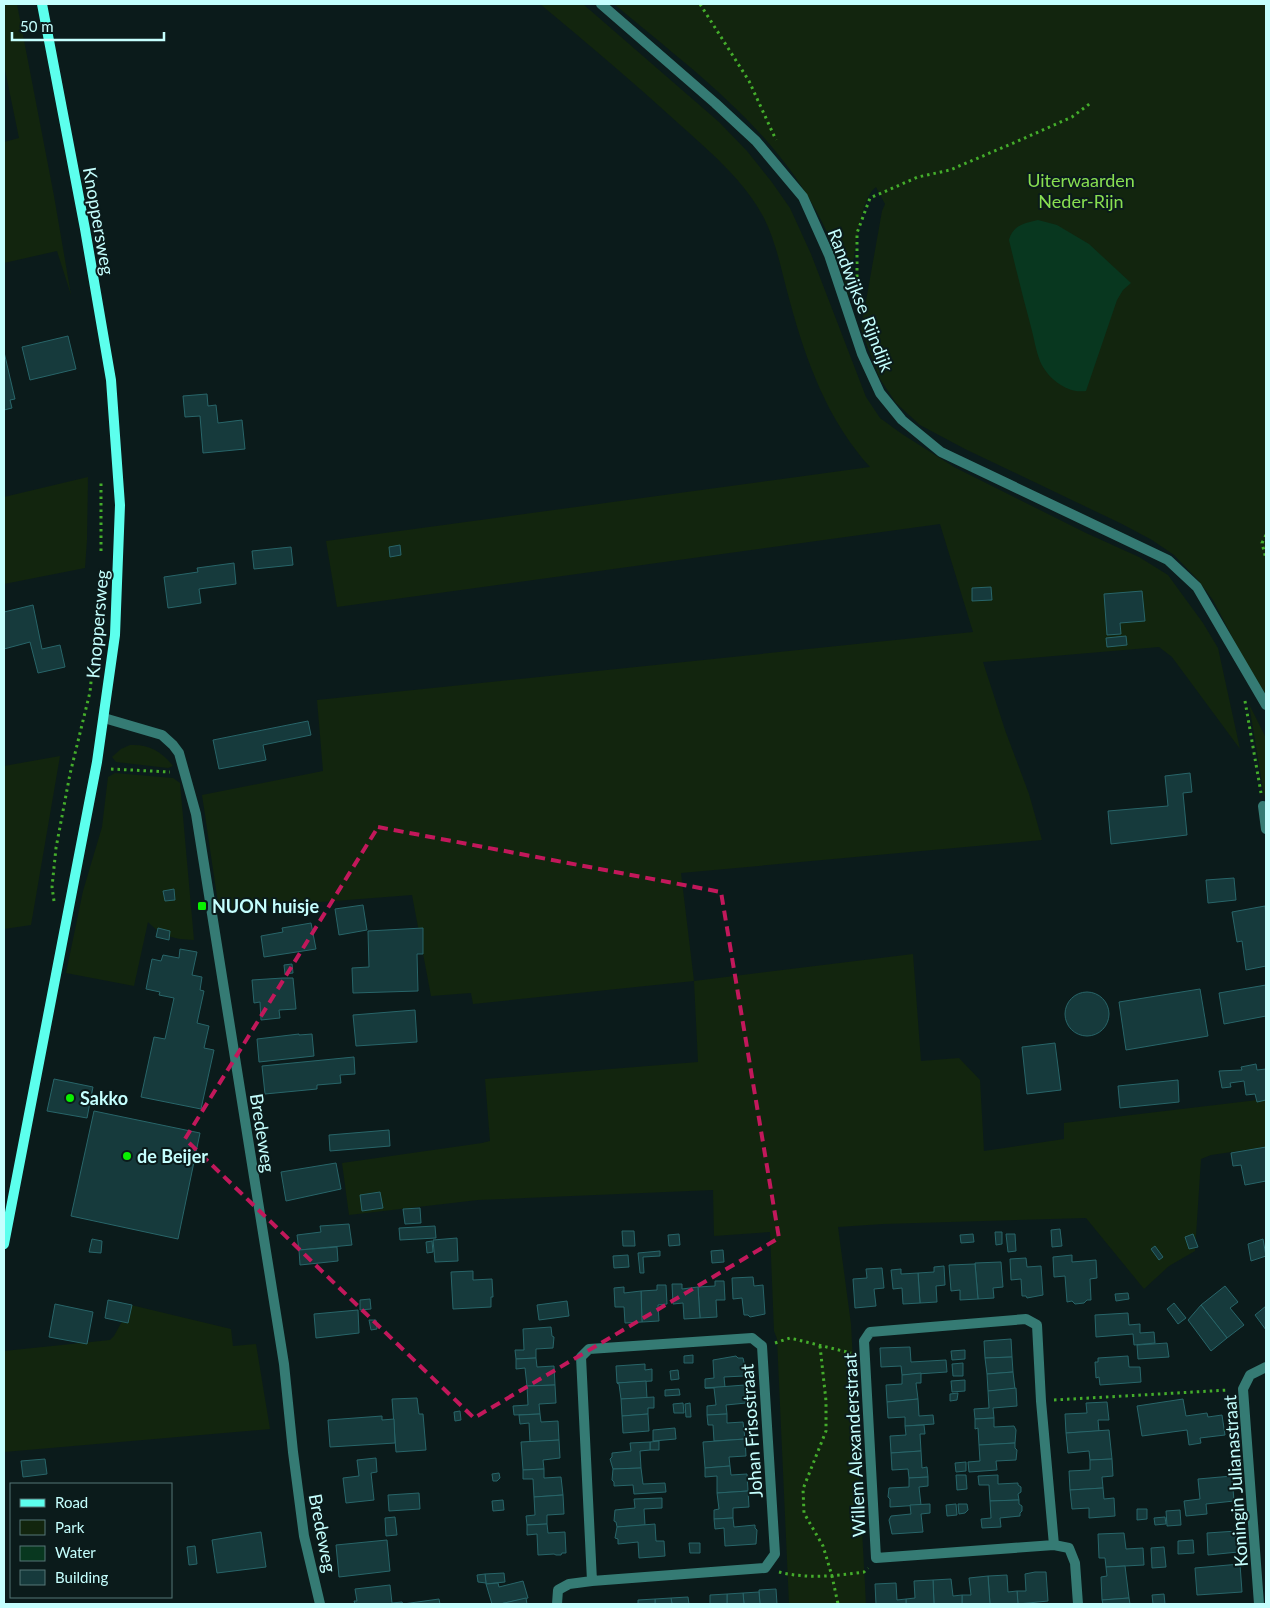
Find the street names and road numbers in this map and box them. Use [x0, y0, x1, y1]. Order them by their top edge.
street label: Knoppersweg [79, 165, 119, 277]
street label: Randwijkse Rijndijk [824, 225, 899, 376]
street label: Knoppersweg [81, 569, 113, 679]
street label: Bredeweg [246, 1092, 280, 1174]
street label: Willem Alexanderstraat [838, 1352, 870, 1538]
street label: Johan Frisostraat [735, 1363, 767, 1499]
street label: Koningin Julianastraat [1218, 1394, 1252, 1568]
street label: Bredeweg [305, 1492, 341, 1574]

